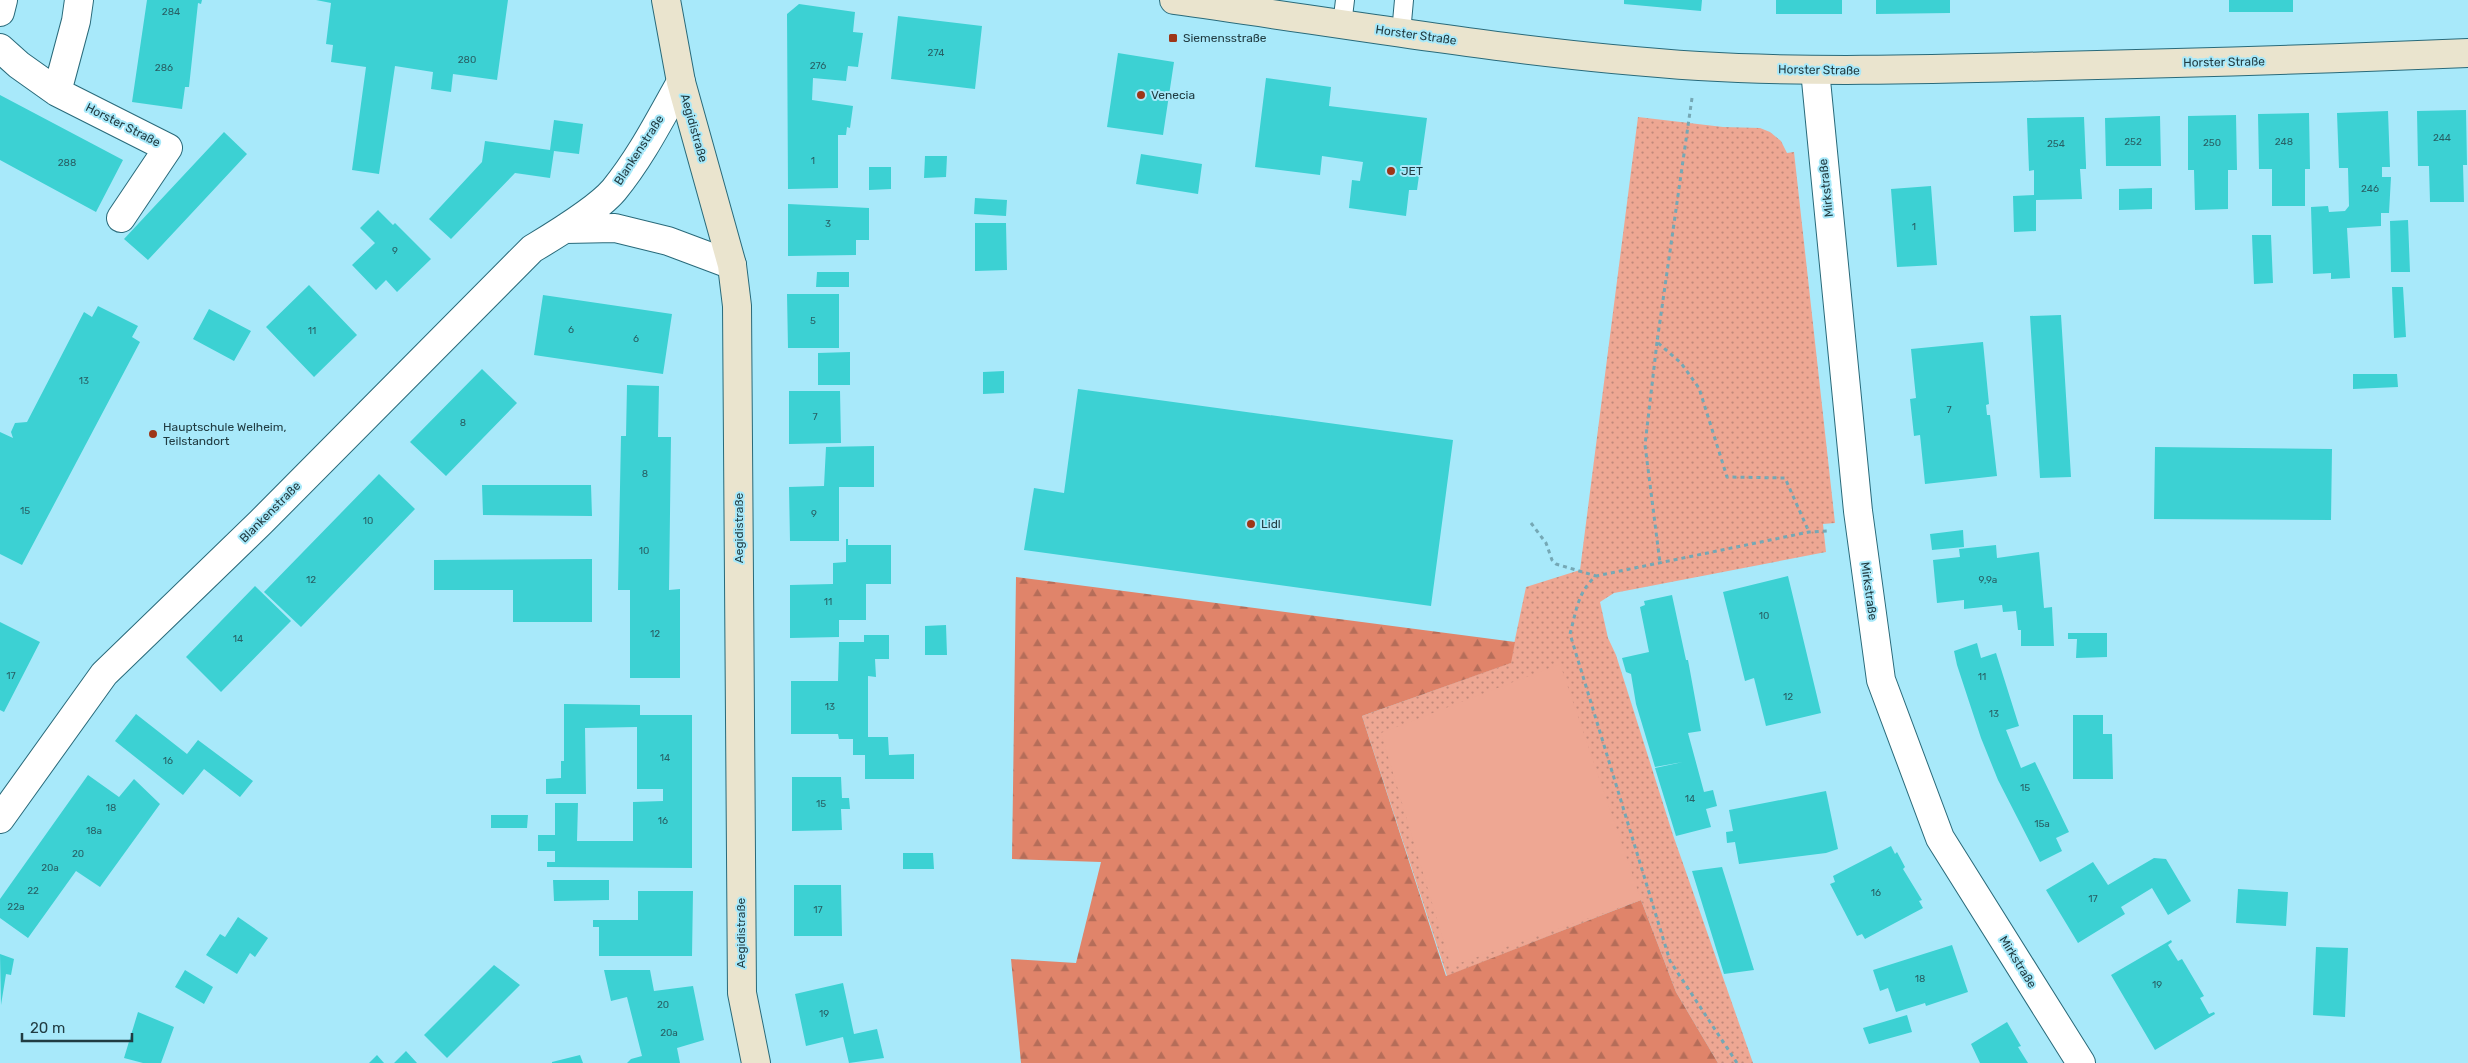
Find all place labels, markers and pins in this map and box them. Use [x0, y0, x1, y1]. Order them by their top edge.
place label: Siemensstraße [1183, 31, 1267, 45]
marker: Siemensstraße [1167, 32, 1179, 44]
place label: Venecia [1151, 88, 1195, 102]
marker: Venecia [1135, 89, 1147, 101]
place label: JET [1401, 164, 1423, 178]
marker: JET [1385, 165, 1397, 177]
place label: Hauptschule Welheim, Teilstandort [163, 420, 286, 448]
marker: Hauptschule Welheim, Teilstandort [147, 428, 159, 440]
place label: Lidl [1261, 517, 1281, 531]
marker: Lidl [1245, 518, 1257, 530]

